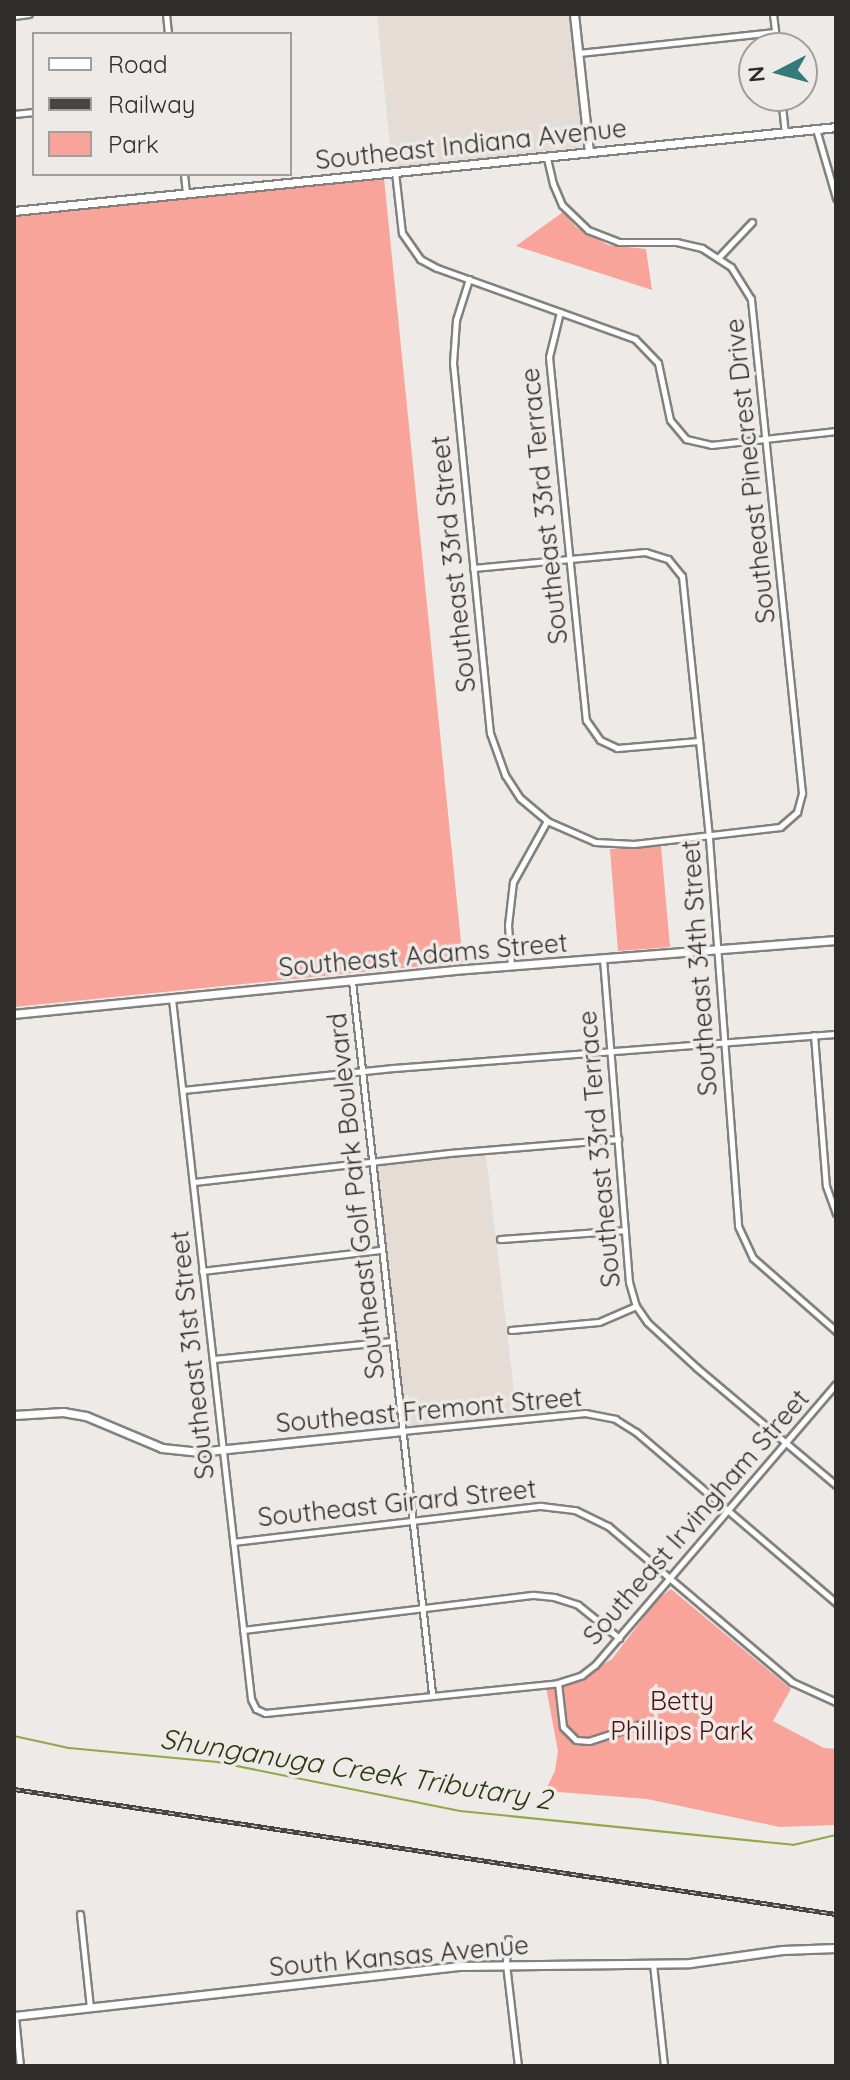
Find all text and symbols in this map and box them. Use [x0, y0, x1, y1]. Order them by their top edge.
legend [32, 32, 292, 176]
north arrow [738, 32, 818, 112]
text: Road [108, 49, 168, 79]
text: N [741, 65, 771, 84]
text: Railway [108, 89, 195, 119]
street label: Southeast Indiana Avenue [314, 112, 628, 176]
text: Park [108, 129, 159, 159]
street label: Southeast Pinecrest Drive [718, 317, 782, 625]
street label: Southeast 33rd Terrace [514, 366, 574, 646]
street label: Southeast 33rd Street [424, 434, 482, 694]
street label: Southeast 34th Street [674, 839, 724, 1097]
street label: Southeast Adams Street [277, 927, 569, 983]
street label: Southeast 33rd Terrace [571, 1009, 627, 1289]
street label: Southeast Golf Park Boulevard [321, 1011, 391, 1381]
street label: Southeast 31st Street [163, 1229, 221, 1481]
street label: Southeast Fremont Street [275, 1381, 583, 1439]
street label: Southeast Irvingham Street [577, 1383, 815, 1651]
street label: Southeast Girard Street [256, 1473, 538, 1533]
park label: Betty Phillips Park [610, 1685, 754, 1746]
water label: Shunganuga Creek Tributary 2 [158, 1721, 554, 1817]
street label: South Kansas Avenue [268, 1929, 530, 1983]

